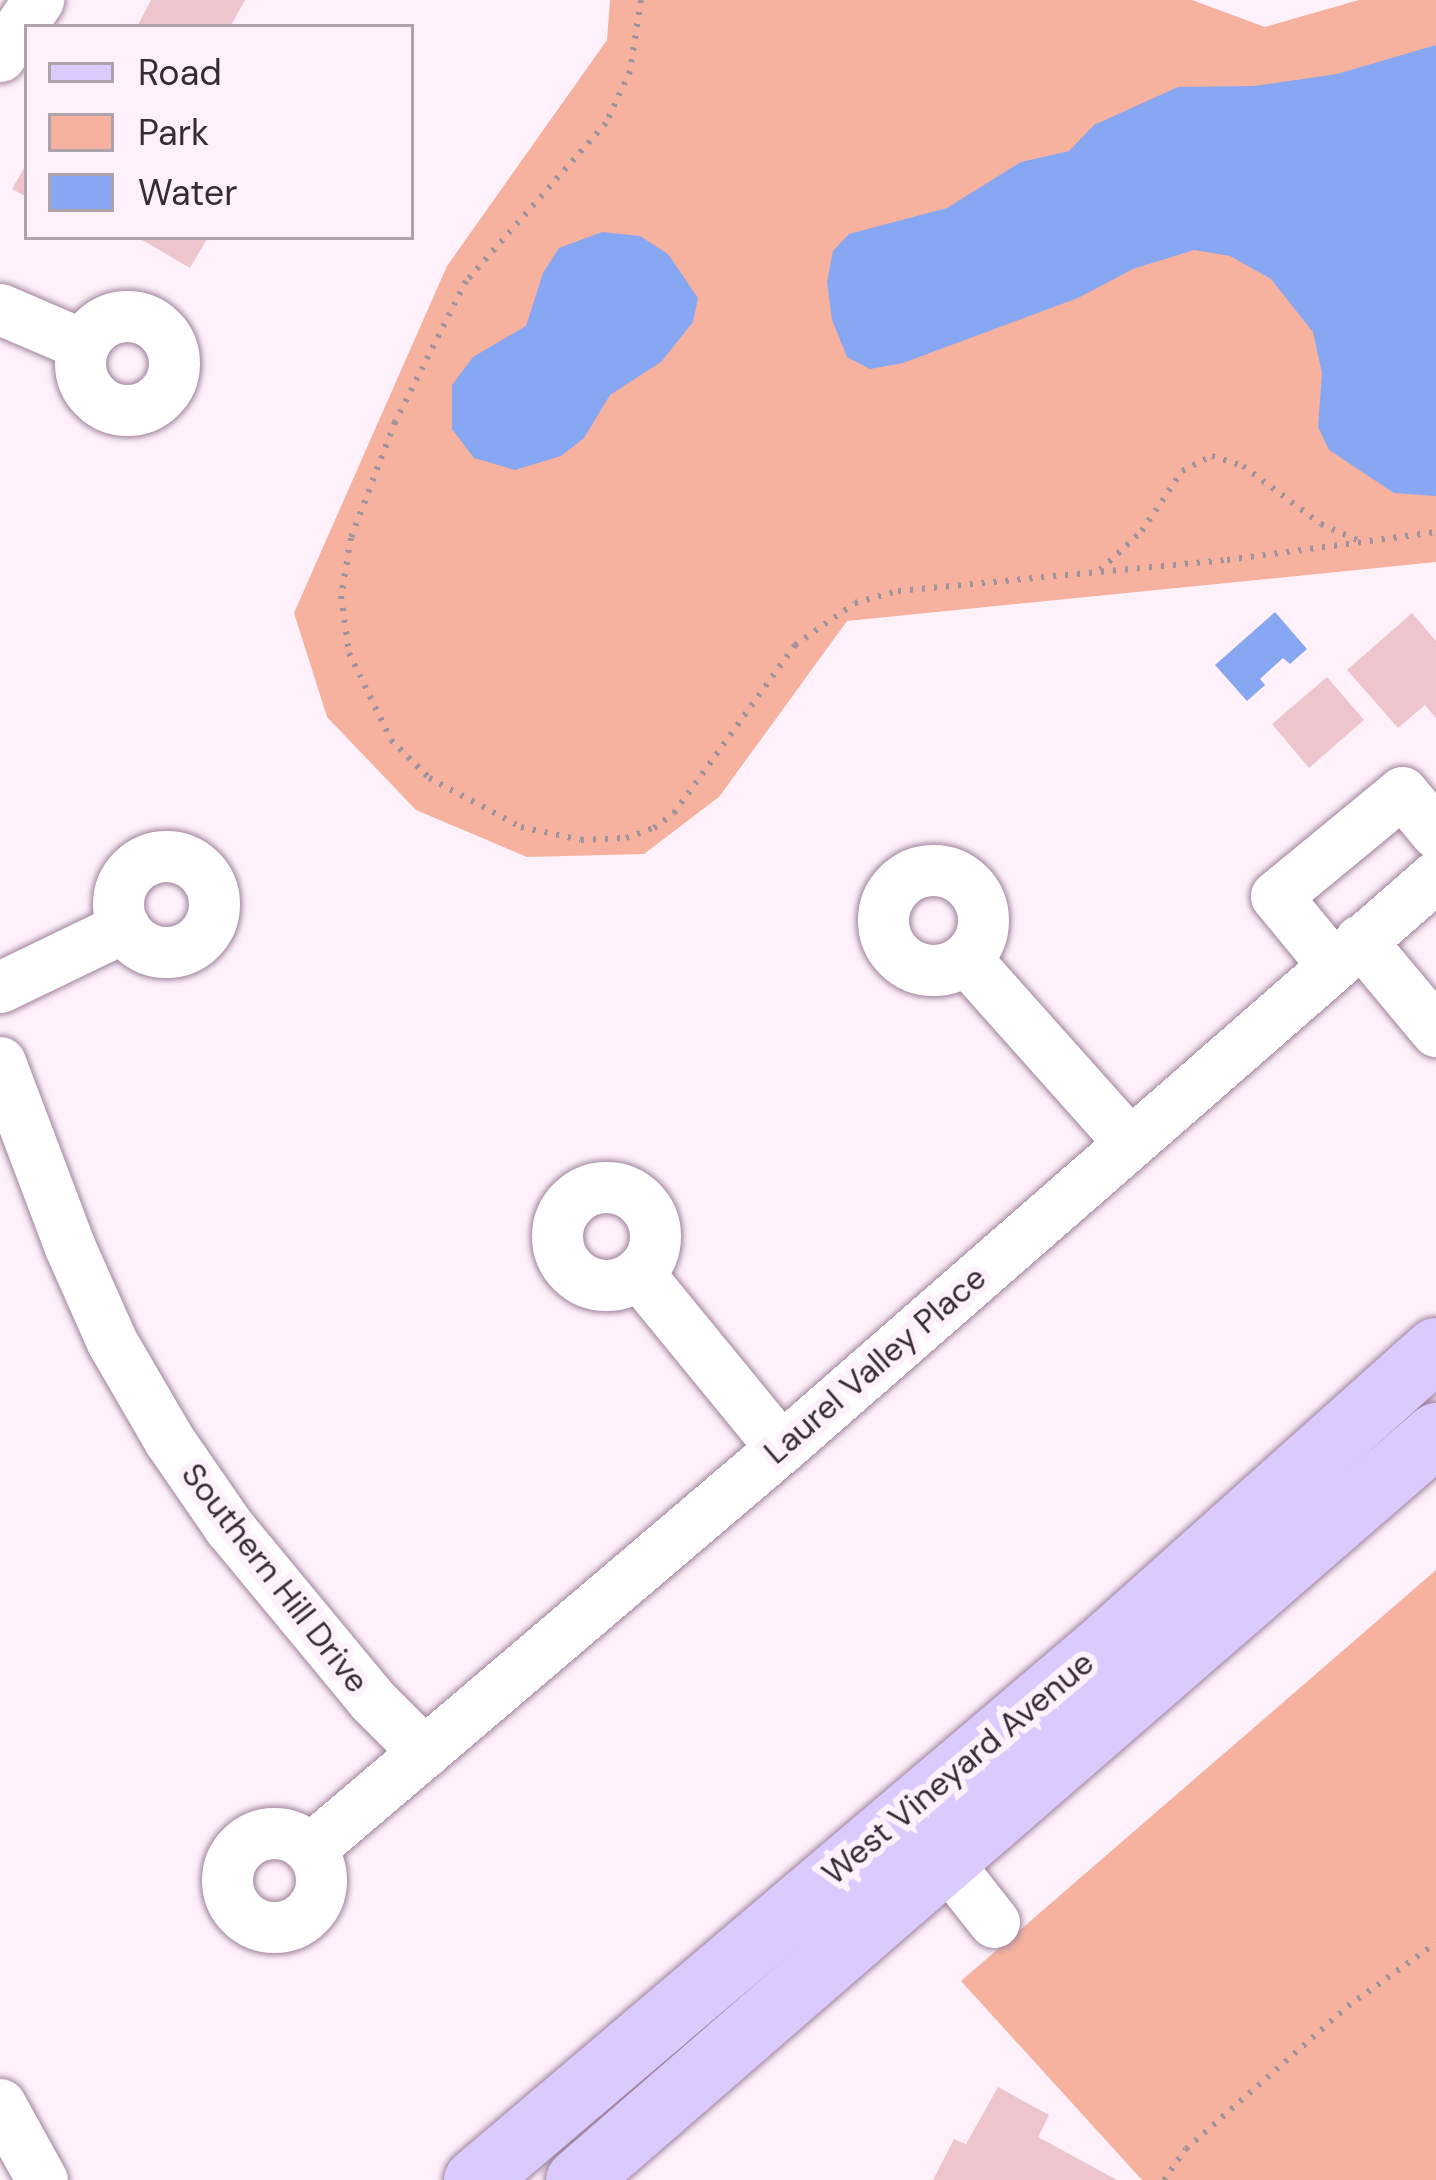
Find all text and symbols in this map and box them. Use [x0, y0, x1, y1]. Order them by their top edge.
legend [24, 24, 414, 240]
text: Road [138, 49, 222, 96]
text: Park [138, 109, 209, 156]
text: Water [138, 169, 238, 216]
street label: Laurel Valley Place [756, 1258, 994, 1472]
street label: Southern Hill Drive [173, 1455, 377, 1701]
street label: West Vineyard Avenue [814, 1643, 1102, 1893]

